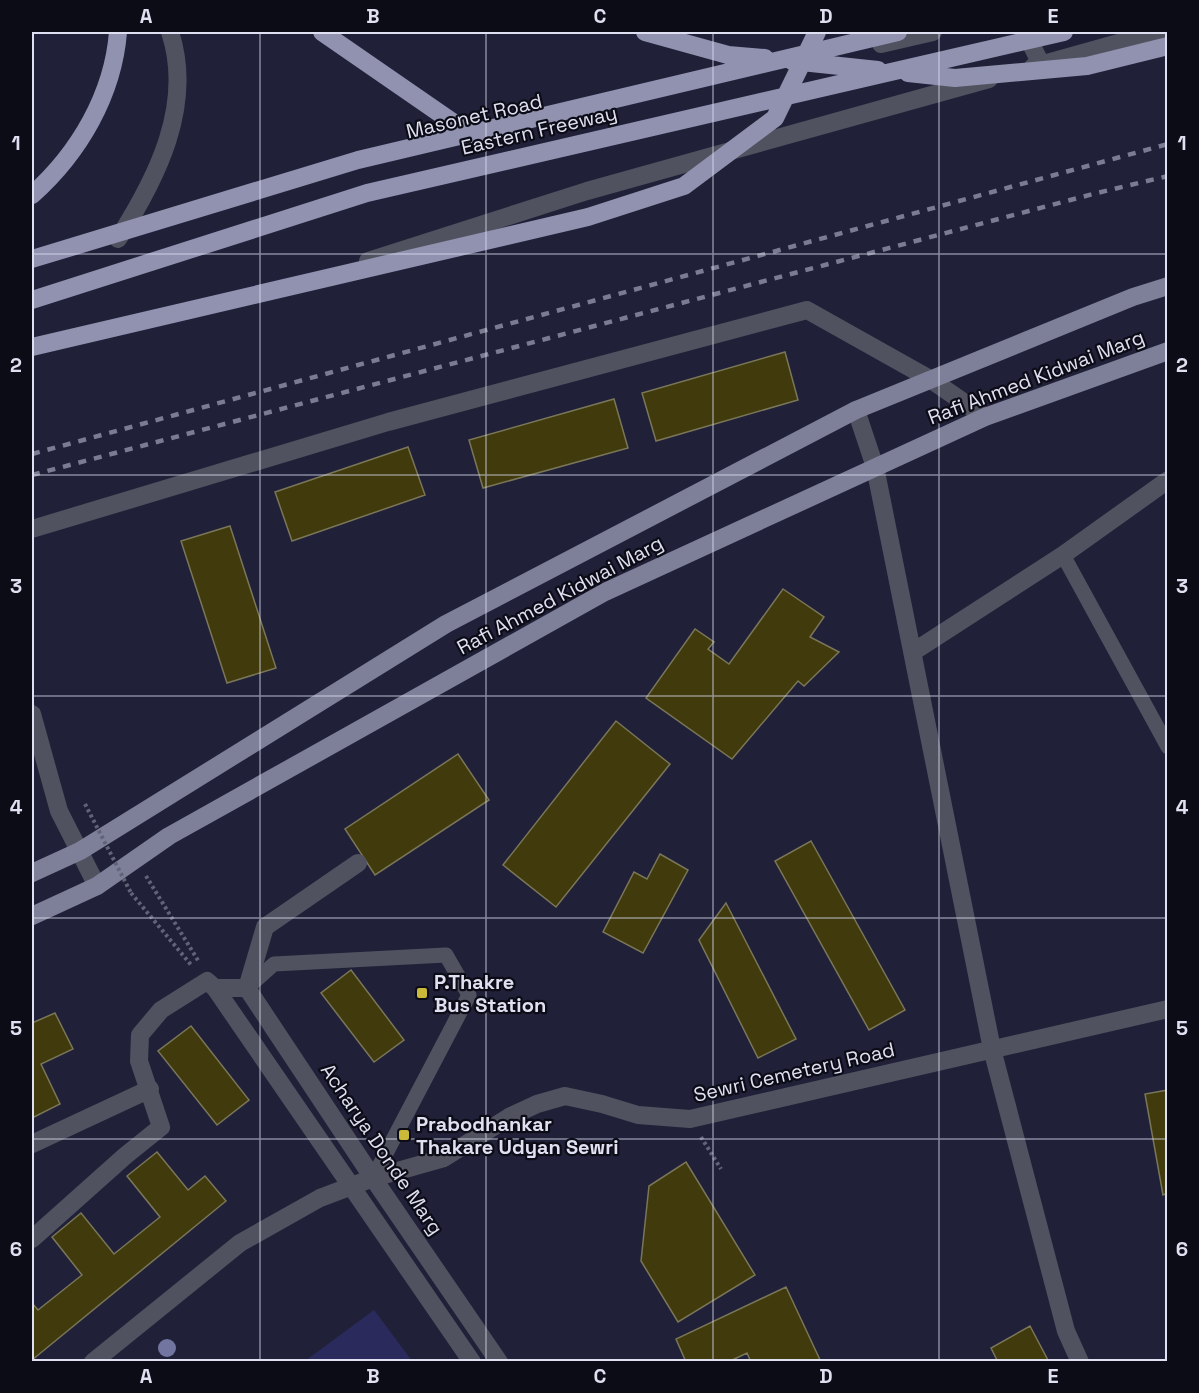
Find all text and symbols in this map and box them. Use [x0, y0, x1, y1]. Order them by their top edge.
text: A [140, 3, 153, 29]
text: B [366, 3, 380, 29]
text: C [594, 3, 607, 29]
text: D [819, 3, 833, 29]
text: E [1047, 3, 1059, 29]
street label: Masonet Road [403, 88, 545, 144]
street label: Eastern Freeway [458, 99, 620, 161]
text: 1 [11, 130, 21, 156]
text: 1 [1177, 130, 1187, 156]
street label: Rafi Ahmed Kidwai Marg [924, 324, 1148, 430]
text: 2 [10, 352, 22, 378]
text: 2 [1176, 352, 1188, 378]
street label: Rafi Ahmed Kidwai Marg [452, 530, 668, 660]
text: 3 [10, 573, 22, 599]
text: 3 [1176, 573, 1188, 599]
text: 4 [10, 794, 23, 820]
text: 4 [1176, 794, 1189, 820]
place label: P.Thakre Bus Station [434, 969, 546, 1018]
marker: P.Thakre Bus Station [415, 986, 429, 1000]
text: 5 [10, 1015, 22, 1041]
text: 5 [1176, 1015, 1188, 1041]
street label: Sewri Cemetery Road [691, 1036, 897, 1108]
street label: Acharya Donde Marg [315, 1058, 449, 1240]
place label: Prabodhankar Thakare Udyan Sewri [416, 1111, 618, 1160]
marker: Prabodhankar Thakare Udyan Sewri [397, 1128, 411, 1142]
text: 6 [10, 1236, 22, 1262]
text: 6 [1176, 1236, 1188, 1262]
text: A [140, 1363, 153, 1389]
text: B [366, 1363, 380, 1389]
text: C [594, 1363, 607, 1389]
text: D [819, 1363, 833, 1389]
text: E [1047, 1363, 1059, 1389]

